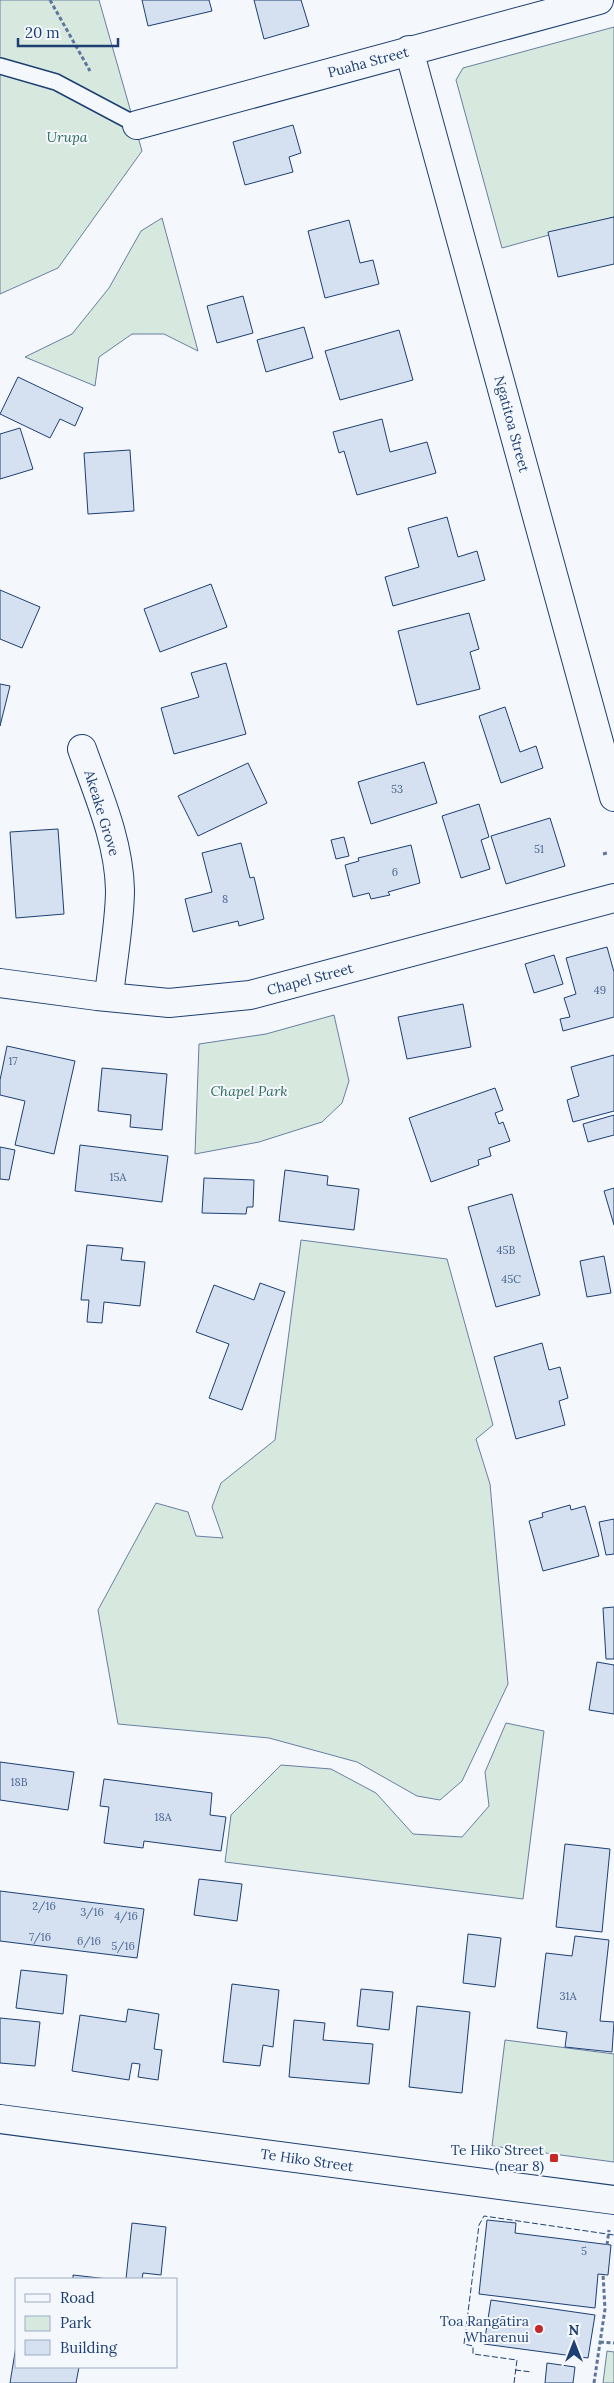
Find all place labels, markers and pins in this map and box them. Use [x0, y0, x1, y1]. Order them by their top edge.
place label: Te Hiko Street (near 8) [451, 2141, 545, 2175]
marker: Te Hiko Street (near 8) [548, 2152, 560, 2164]
place label: Toa Rangātira Wharenui [440, 2312, 529, 2346]
marker: Toa Rangātira Wharenui [533, 2323, 545, 2335]

